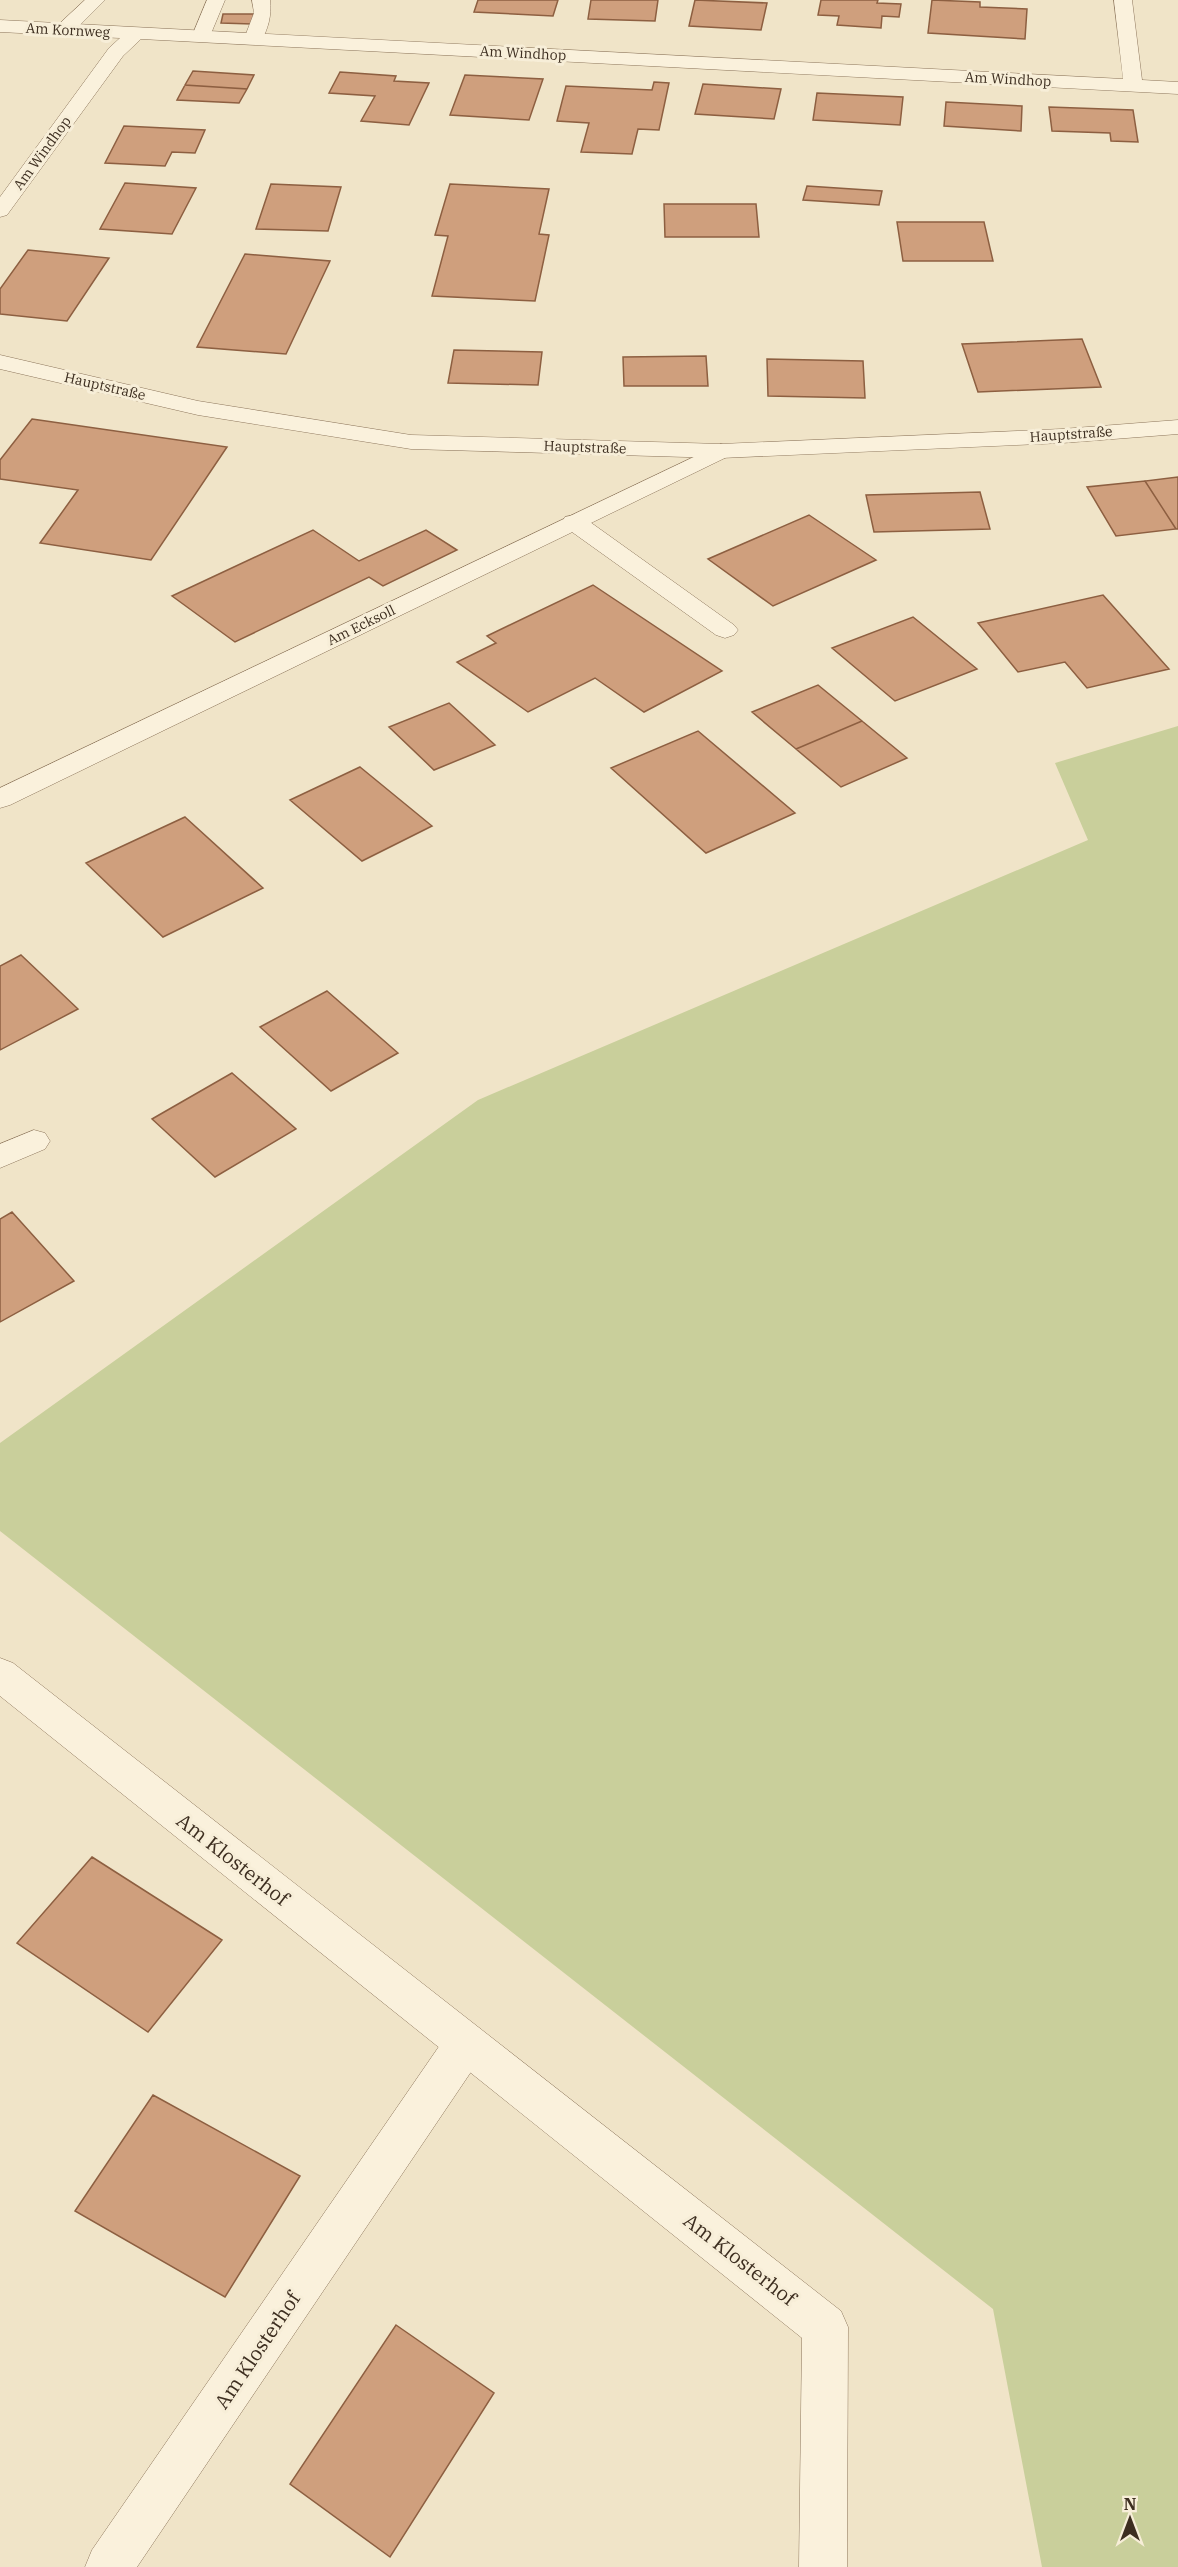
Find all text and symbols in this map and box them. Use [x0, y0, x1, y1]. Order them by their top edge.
street label: Am Kornweg [25, 19, 111, 41]
street label: Am Windhop [479, 42, 567, 64]
street label: Am Windhop [964, 68, 1052, 90]
street label: Am Windhop [9, 113, 75, 193]
street label: Hauptstraße [63, 368, 147, 404]
street label: Hauptstraße [1029, 422, 1113, 446]
street label: Hauptstraße [543, 437, 627, 457]
street label: Am Ecksoll [324, 601, 398, 649]
street label: Am Klosterhof [171, 1807, 296, 1912]
street label: Am Klosterhof [678, 2207, 803, 2312]
street label: Am Klosterhof [208, 2285, 307, 2414]
north arrow [1100, 2489, 1160, 2549]
text: N [1124, 2494, 1136, 2514]

